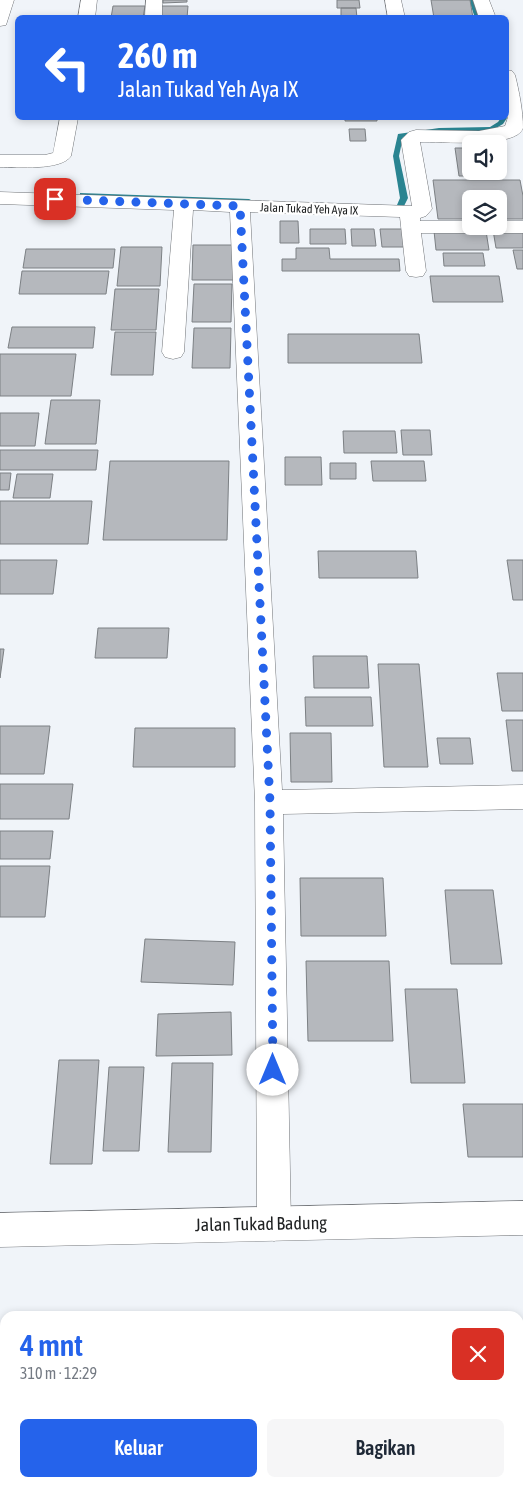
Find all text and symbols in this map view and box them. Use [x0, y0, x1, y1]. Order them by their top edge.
icon: left [35, 35, 100, 100]
text: 260 m [118, 35, 197, 75]
text: Jalan Tukad Yeh Aya IX [118, 76, 298, 102]
map controls [462, 135, 507, 235]
button: sound [462, 135, 507, 180]
pin [34, 178, 76, 220]
icon: arrive [41, 185, 69, 213]
button: layers [462, 190, 507, 235]
street label: Jalan Tukad Yeh Aya IX [260, 200, 359, 218]
position arrow [246, 1043, 298, 1095]
street label: Jalan Tukad Badung [195, 1212, 327, 1235]
text: 4 mnt [20, 1328, 83, 1362]
button: close [452, 1328, 504, 1380]
text: 310 m · 12:29 [20, 1364, 97, 1382]
button: Keluar [20, 1419, 257, 1477]
button: Bagikan [267, 1419, 504, 1477]

